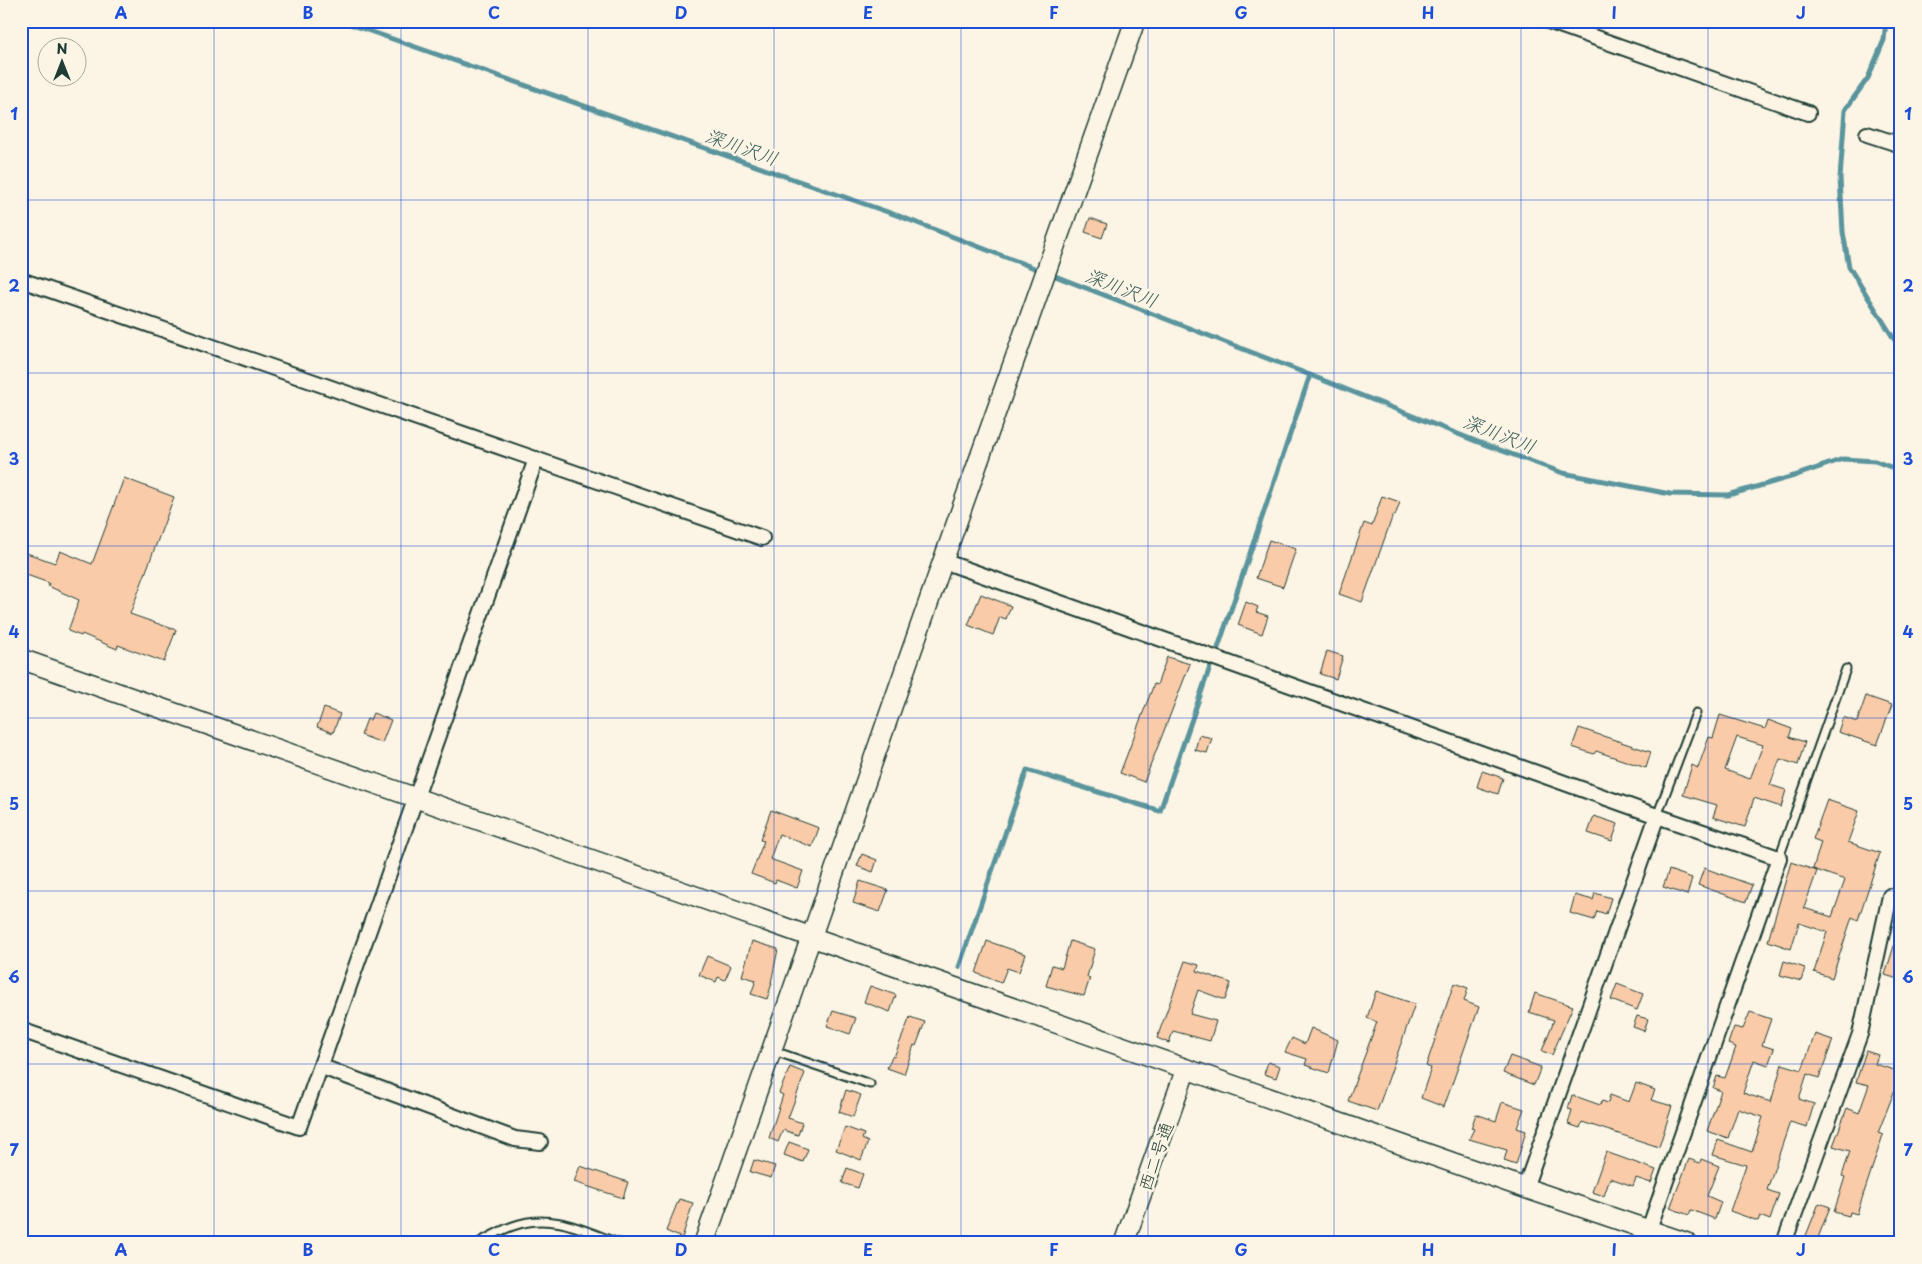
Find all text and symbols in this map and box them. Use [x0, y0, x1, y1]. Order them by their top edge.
text: A [115, 0, 128, 24]
text: B [303, 0, 314, 24]
text: C [488, 0, 500, 24]
text: D [675, 0, 687, 24]
text: E [863, 0, 873, 24]
text: F [1049, 0, 1059, 24]
text: G [1234, 0, 1248, 24]
text: H [1422, 0, 1434, 24]
text: I [1611, 0, 1617, 24]
text: J [1796, 0, 1806, 24]
north arrow [38, 38, 88, 88]
text: N [56, 38, 68, 59]
text: 1 [10, 101, 18, 125]
text: 1 [1904, 101, 1912, 125]
water label: 深川沢川 [702, 120, 782, 172]
water label: 深川沢川 [1081, 260, 1163, 314]
text: 2 [8, 273, 20, 297]
text: 2 [1902, 273, 1914, 297]
water label: 深川沢川 [1459, 406, 1541, 460]
text: 3 [9, 446, 19, 470]
text: 3 [1903, 446, 1913, 470]
text: 4 [9, 619, 20, 643]
text: 4 [1903, 619, 1914, 643]
text: 5 [9, 791, 19, 815]
text: 5 [1903, 791, 1913, 815]
text: 6 [8, 964, 20, 988]
text: 6 [1902, 964, 1914, 988]
street label: 西二号通 [1131, 1118, 1179, 1194]
text: 7 [9, 1137, 19, 1161]
text: 7 [1903, 1137, 1913, 1161]
text: A [115, 1237, 128, 1261]
text: B [303, 1237, 314, 1261]
text: C [488, 1237, 500, 1261]
text: D [675, 1237, 687, 1261]
text: E [863, 1237, 873, 1261]
text: F [1049, 1237, 1059, 1261]
text: G [1234, 1237, 1248, 1261]
text: H [1422, 1237, 1434, 1261]
text: I [1611, 1237, 1617, 1261]
text: J [1796, 1237, 1806, 1261]

